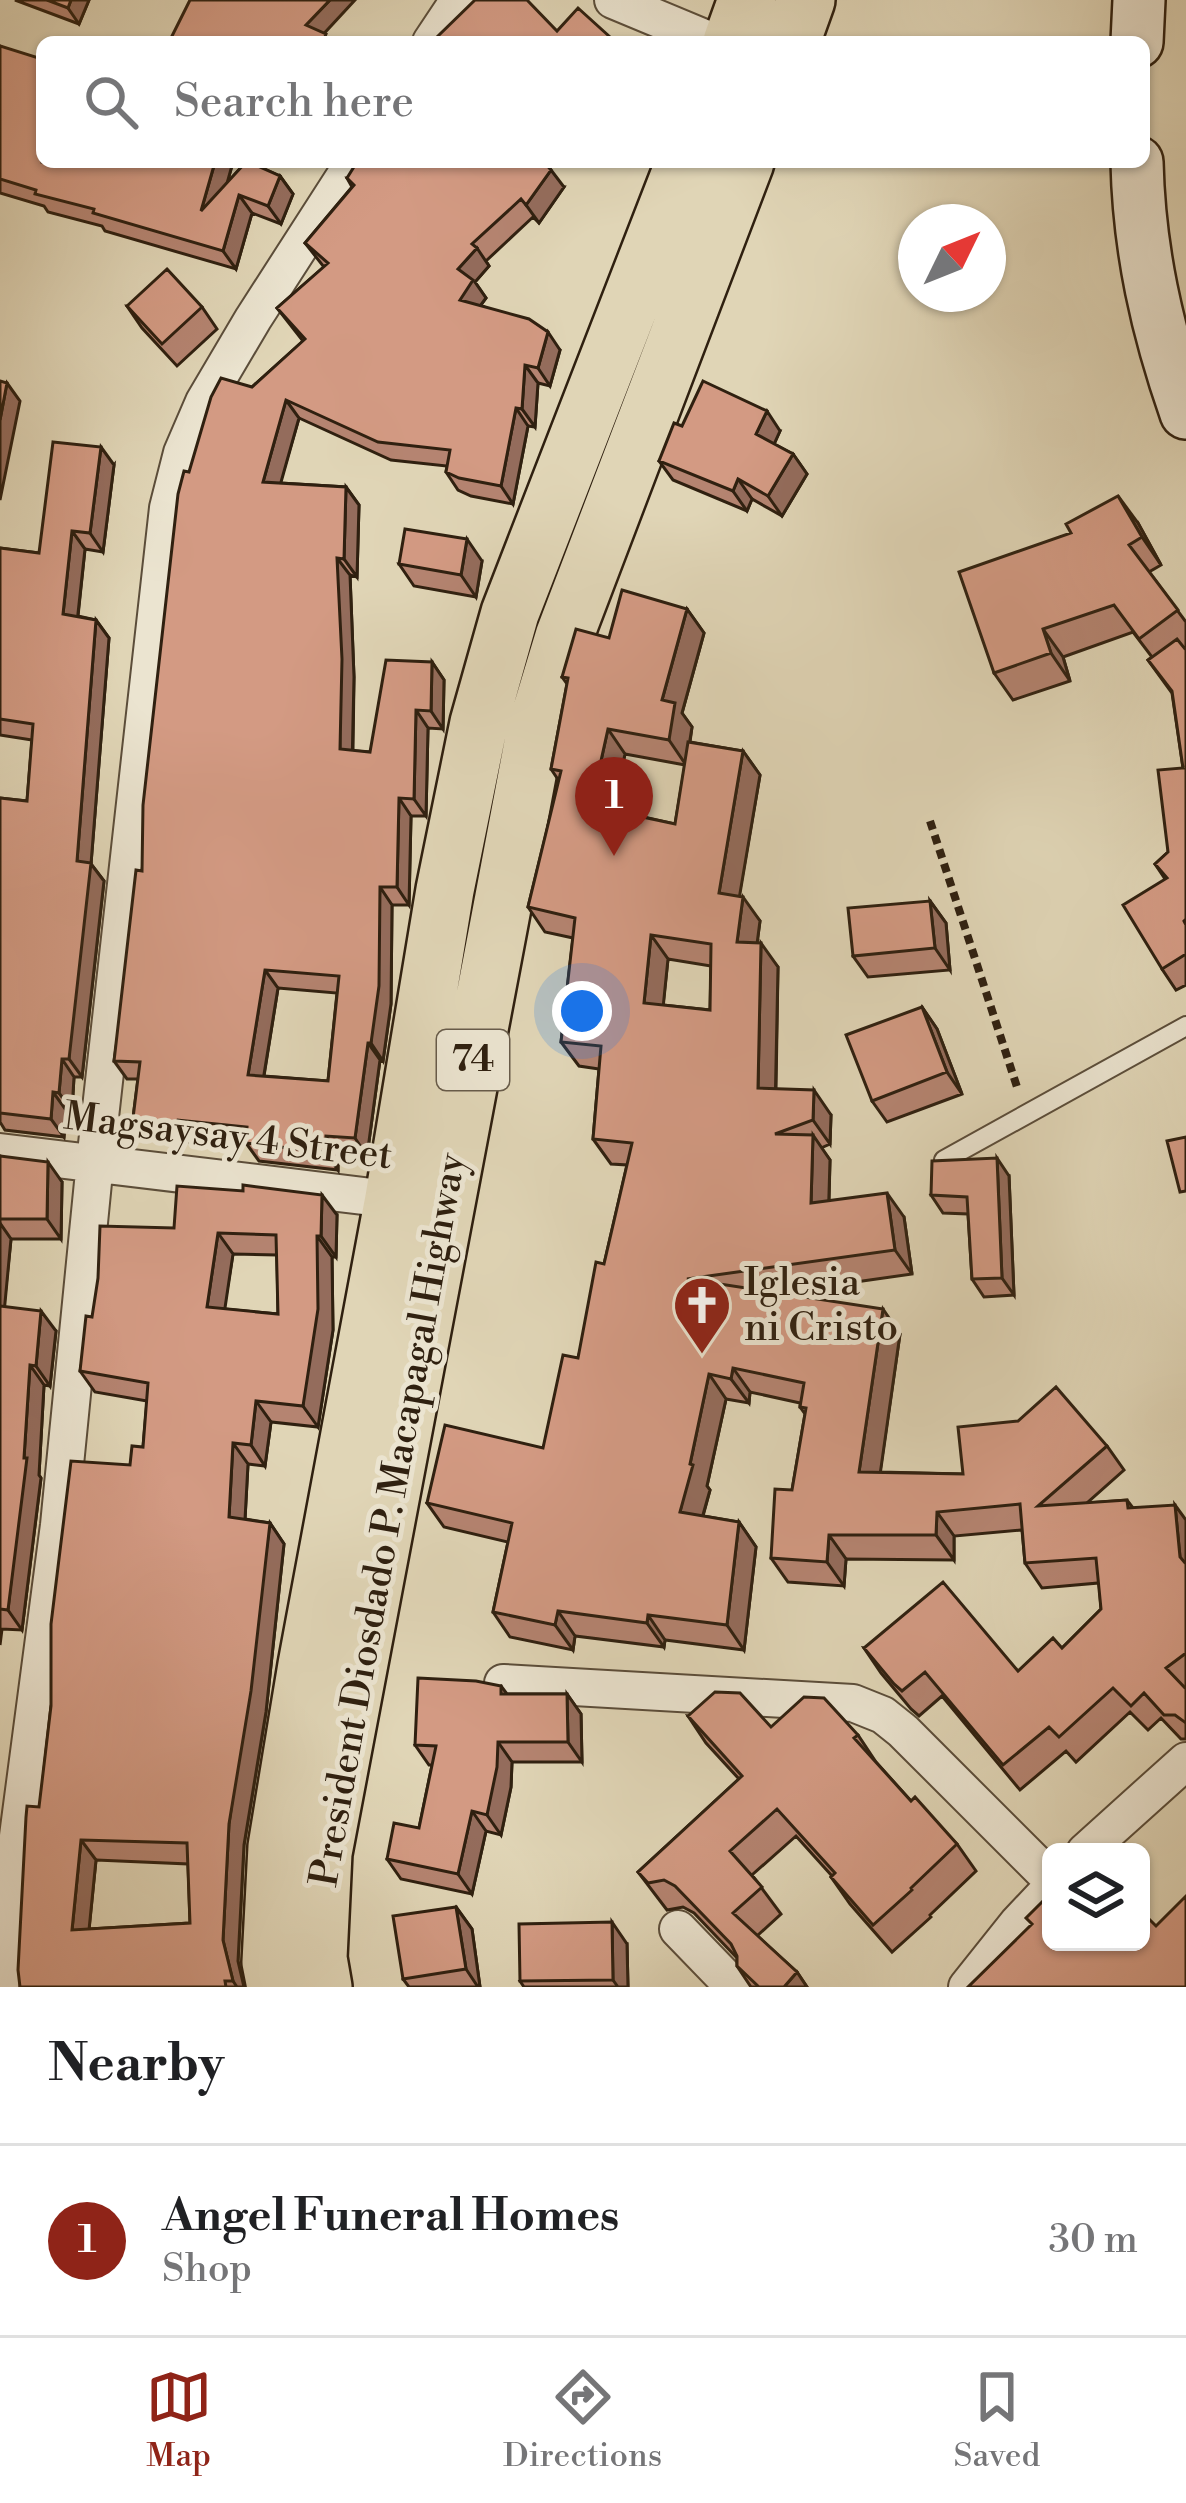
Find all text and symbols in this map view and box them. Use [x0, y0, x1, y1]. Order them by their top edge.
search box [36, 36, 1150, 168]
icon: search [78, 69, 144, 135]
text: Search here [174, 74, 414, 131]
north arrow [898, 204, 1006, 312]
pin: 1 [575, 757, 653, 856]
your location [552, 981, 612, 1041]
road number: 74 [437, 1030, 509, 1090]
street label: Magsaysay 4 Street [61, 1093, 395, 1181]
street label: President Diosdado P. Macapagal Highway [300, 1149, 478, 1890]
place label: Iglesia ni Cristo [744, 1259, 898, 1353]
church icon: Iglesia ni Cristo [671, 1274, 733, 1356]
map controls [1042, 1843, 1150, 1951]
button: layers [1042, 1843, 1150, 1951]
text: Nearby [48, 2033, 224, 2097]
text: Angel Funeral Homes [162, 2188, 619, 2245]
text: 1 [78, 2216, 96, 2265]
text: 30 m [1048, 2216, 1138, 2265]
text: Shop [162, 2245, 252, 2294]
tab: Map [146, 2364, 212, 2477]
tab: Directions [503, 2364, 662, 2477]
tab: Saved [954, 2364, 1040, 2477]

